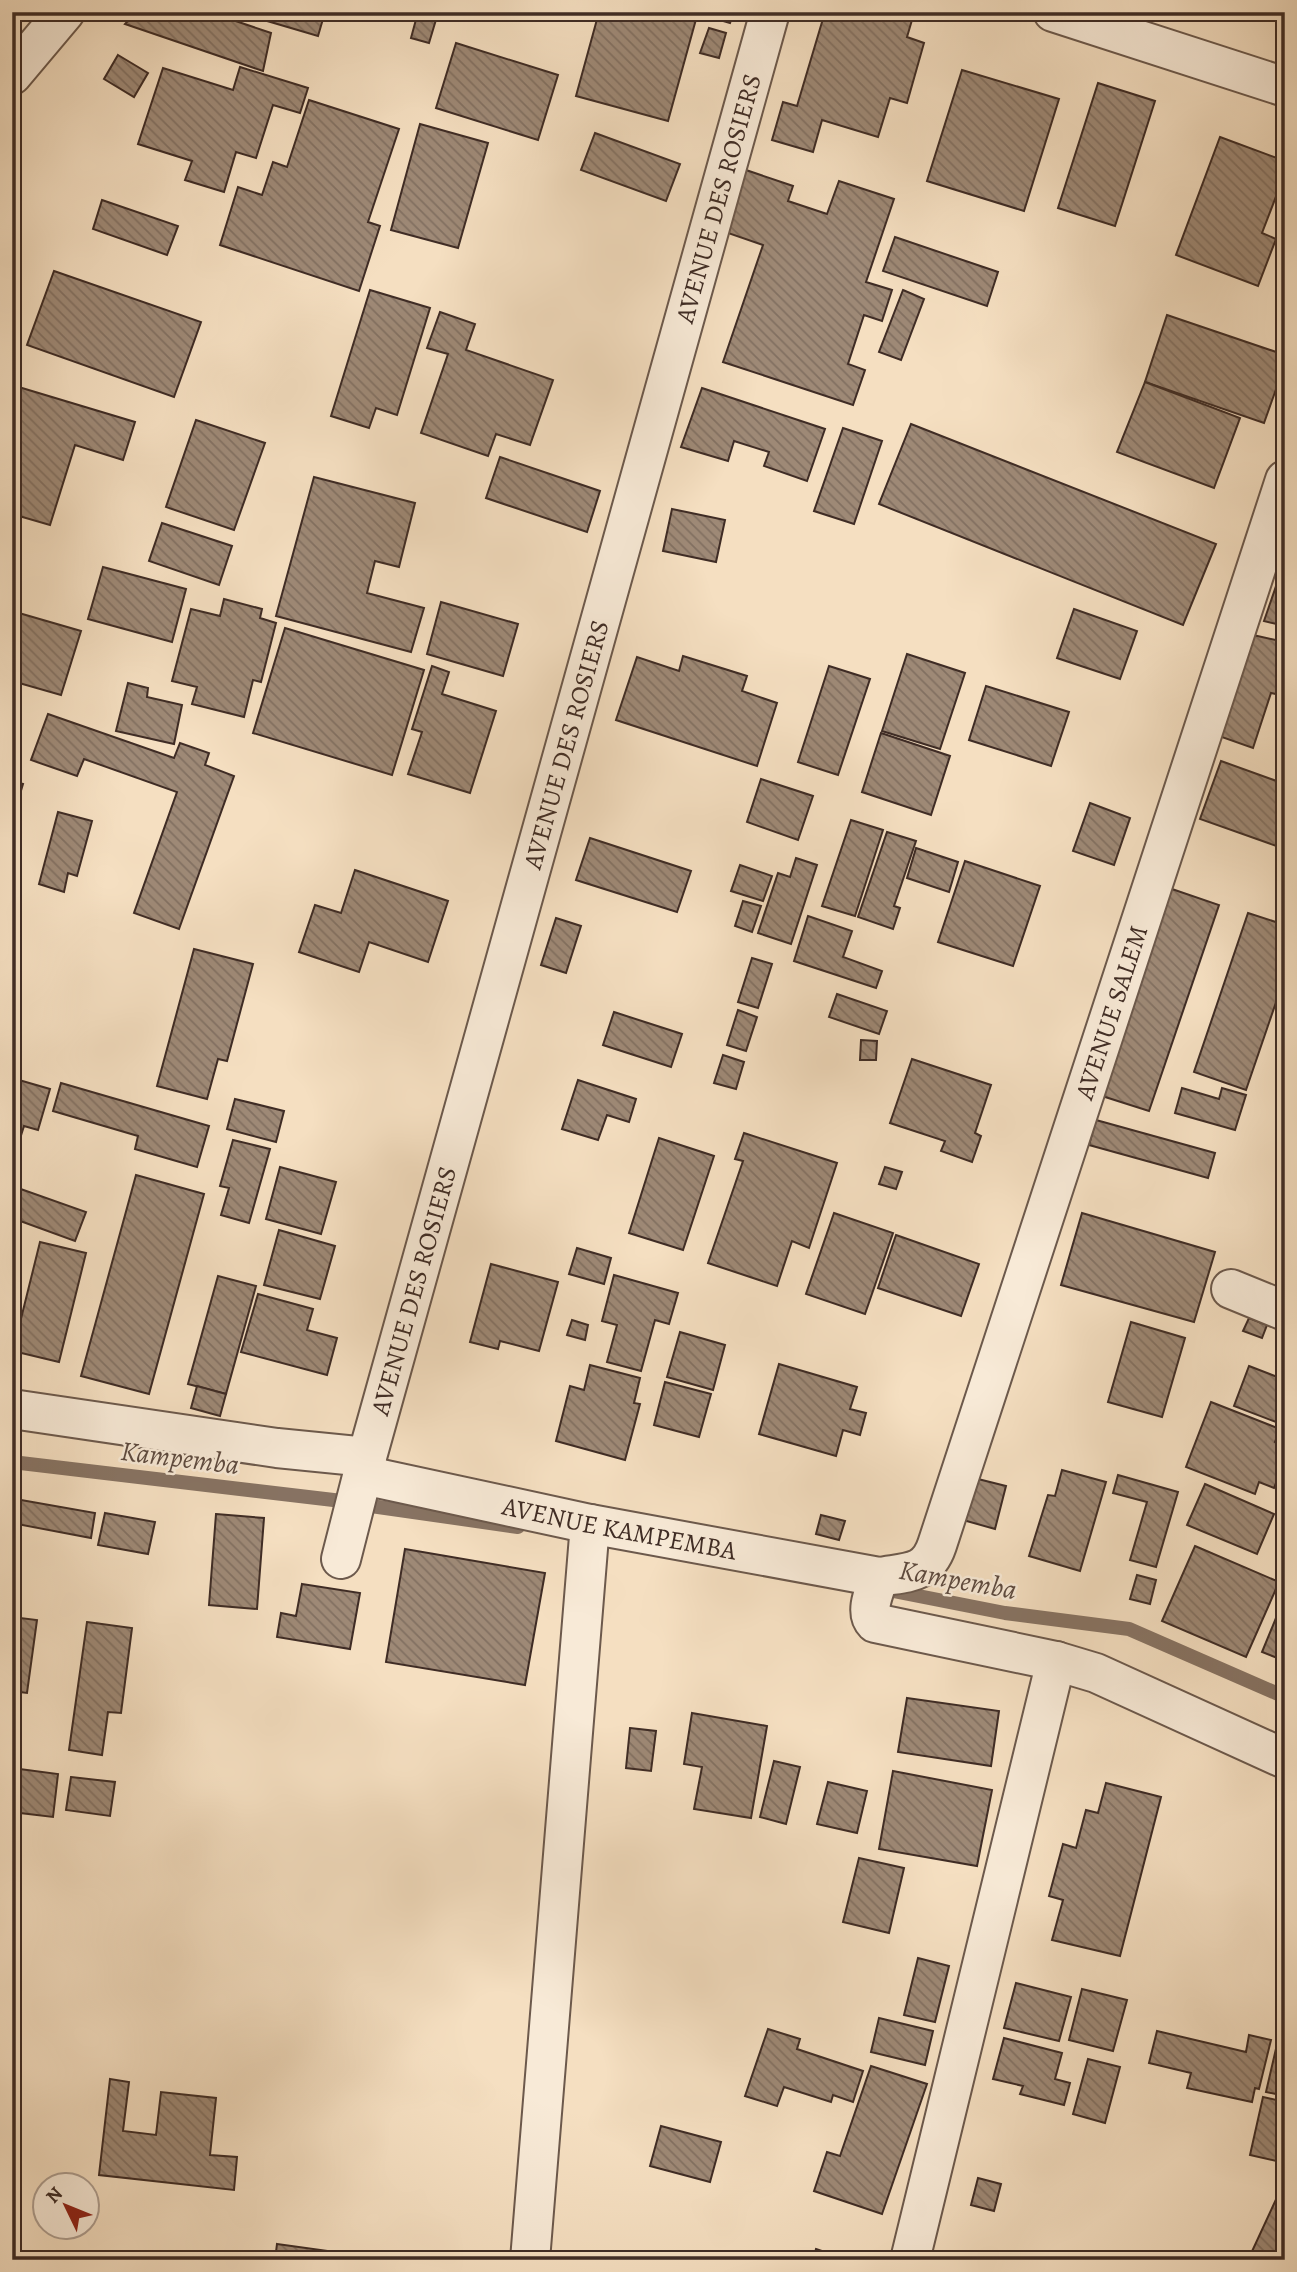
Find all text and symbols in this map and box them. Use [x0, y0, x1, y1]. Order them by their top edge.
street label: AVENUE DES ROSIERS [667, 70, 770, 328]
street label: AVENUE DES ROSIERS [515, 616, 618, 874]
street label: AVENUE SALEM [1066, 921, 1156, 1105]
street label: AVENUE DES ROSIERS [362, 1162, 465, 1420]
water label: Kampemba [119, 1432, 241, 1484]
street label: AVENUE KAMPEMBA [498, 1488, 740, 1569]
water label: Kampemba [896, 1551, 1020, 1609]
north arrow [32, 2170, 102, 2240]
text: N [40, 2181, 69, 2209]

